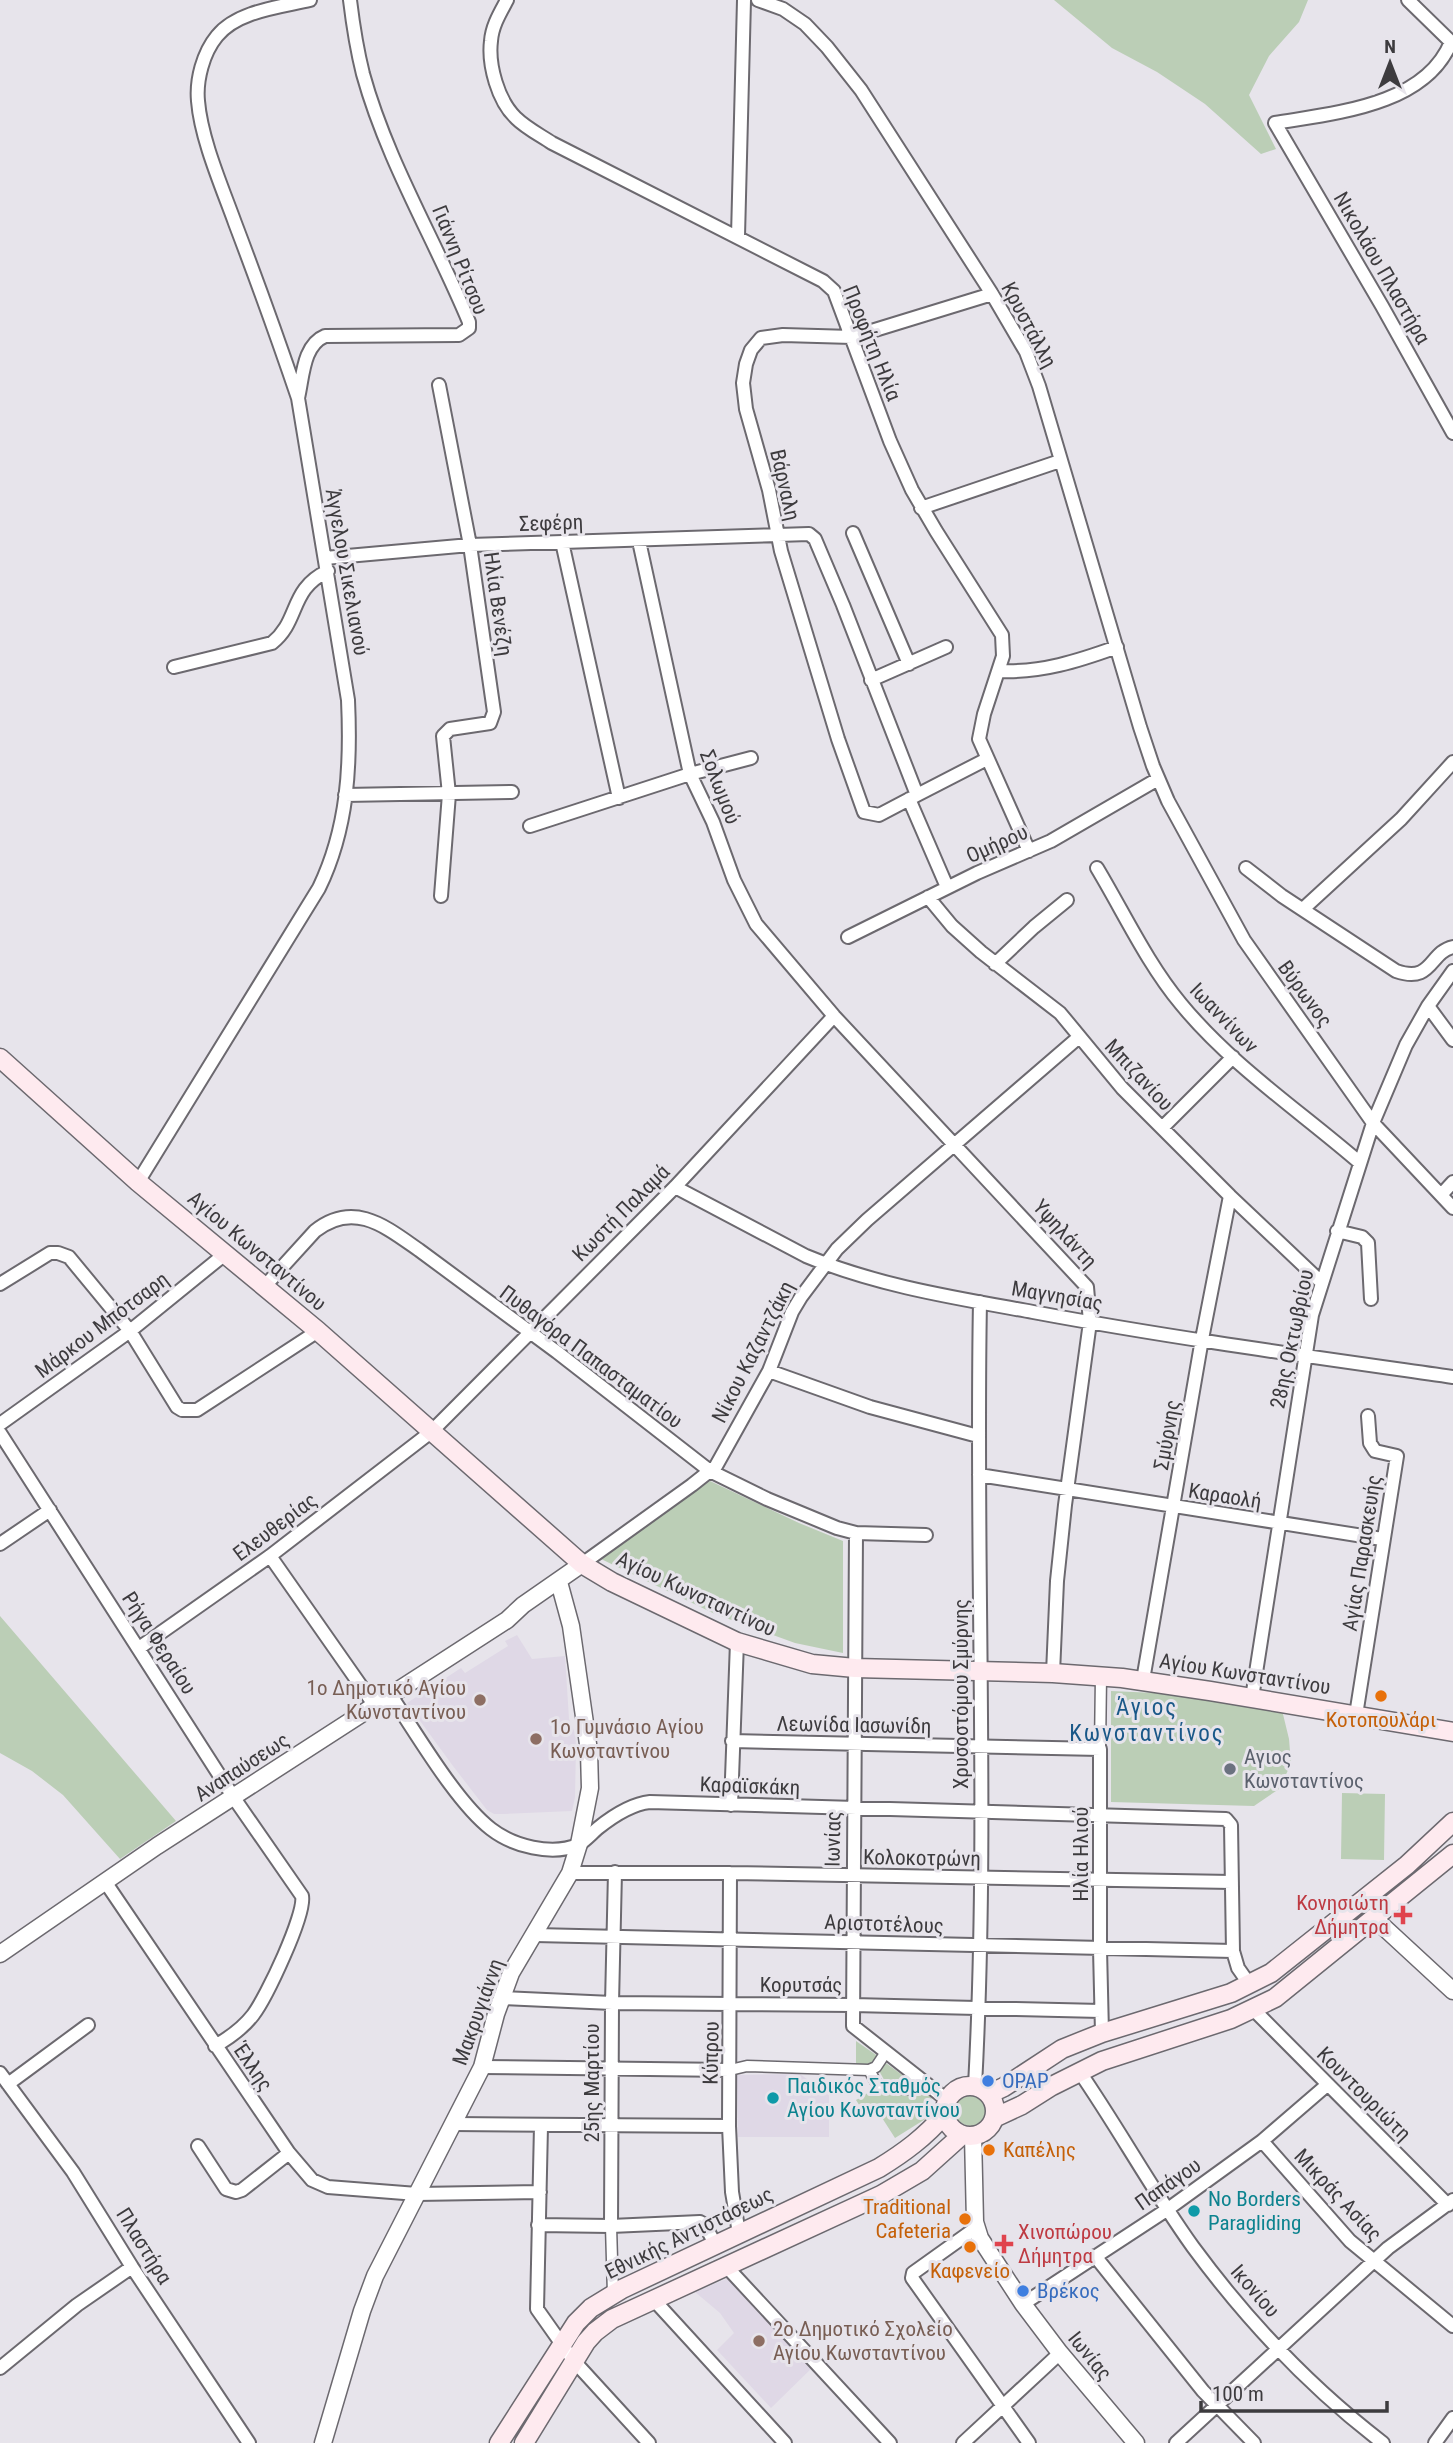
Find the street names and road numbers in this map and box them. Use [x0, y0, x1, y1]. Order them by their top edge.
street label: Νικολάου Πλαστήρα [1329, 188, 1436, 349]
street label: Γιάννη Ρίτσου [427, 202, 493, 318]
street label: Κρυστάλλη [996, 278, 1062, 372]
street label: Προφήτη Ηλία [838, 282, 906, 405]
street label: Βάρναλη [765, 447, 805, 523]
street label: Άγγελου Σικελιανού [320, 487, 374, 657]
street label: Σεφέρη [518, 510, 584, 536]
street label: Ηλία Βενέζη [479, 550, 517, 658]
street label: Σολωμού [695, 747, 745, 827]
street label: Ομήρου [963, 820, 1031, 868]
street label: Βύρωνος [1273, 956, 1337, 1032]
street label: Ιωαννίνων [1185, 978, 1263, 1058]
street label: Μπιζανίου [1100, 1034, 1178, 1116]
street label: Κωστή Παλαμά [568, 1159, 675, 1266]
street label: Αγίου Κωνσταντίνου [183, 1186, 331, 1316]
street label: Υψηλάντη [1028, 1195, 1102, 1273]
street label: Μάρκου Μπότσαρη [31, 1267, 173, 1383]
street label: 28ης Οκτωβρίου [1266, 1267, 1318, 1411]
street label: Μαγνησίας [1010, 1276, 1104, 1316]
street label: Νίκου Καζαντζάκη [707, 1277, 799, 1427]
street label: Πυθαγόρα Παπασταματίου [495, 1281, 687, 1433]
street label: Σμύρνης [1149, 1398, 1185, 1472]
street label: Αγίας Παρασκευής [1338, 1473, 1386, 1633]
street label: Καραολή [1187, 1478, 1263, 1514]
street label: Ελευθερίας [229, 1488, 321, 1566]
street label: Αγίου Κωνσταντίνου [613, 1547, 779, 1641]
street label: Ρήγα Φεραίου [117, 1587, 201, 1699]
street label: Χρυσοστόμου Σμύρνης [949, 1599, 973, 1789]
street label: Αγίου Κωνσταντίνου [1158, 1649, 1332, 1699]
street label: Λεωνίδα Ιασωνίδη [776, 1712, 932, 1738]
street label: Αναπαύσεως [190, 1728, 294, 1806]
street label: Καραϊσκάκη [699, 1772, 801, 1800]
street label: Ηλία Ηλιού [1069, 1807, 1093, 1901]
street label: Ιωνίας [821, 1811, 845, 1867]
street label: Κολοκοτρώνη [863, 1845, 981, 1871]
street label: Αριστοτέλους [824, 1910, 944, 1938]
street label: Μακρυγιάννη [448, 1956, 508, 2068]
street label: Κορυτσάς [760, 1973, 842, 1997]
street label: Κύπρου [698, 2021, 724, 2085]
street label: 25ης Μαρτίου [580, 2023, 604, 2143]
street label: Έλλης [228, 2038, 278, 2095]
street label: Κουντουριώτη [1312, 2042, 1416, 2146]
street label: Μικράς Ασίας [1289, 2144, 1387, 2246]
street label: Παπάγου [1131, 2153, 1205, 2215]
street label: Εθνικής Αντιστάσεως [601, 2182, 777, 2284]
street label: Πλαστήρα [111, 2203, 177, 2289]
street label: Ικονίου [1226, 2260, 1284, 2322]
street label: Ιωνίας [1063, 2327, 1117, 2385]

